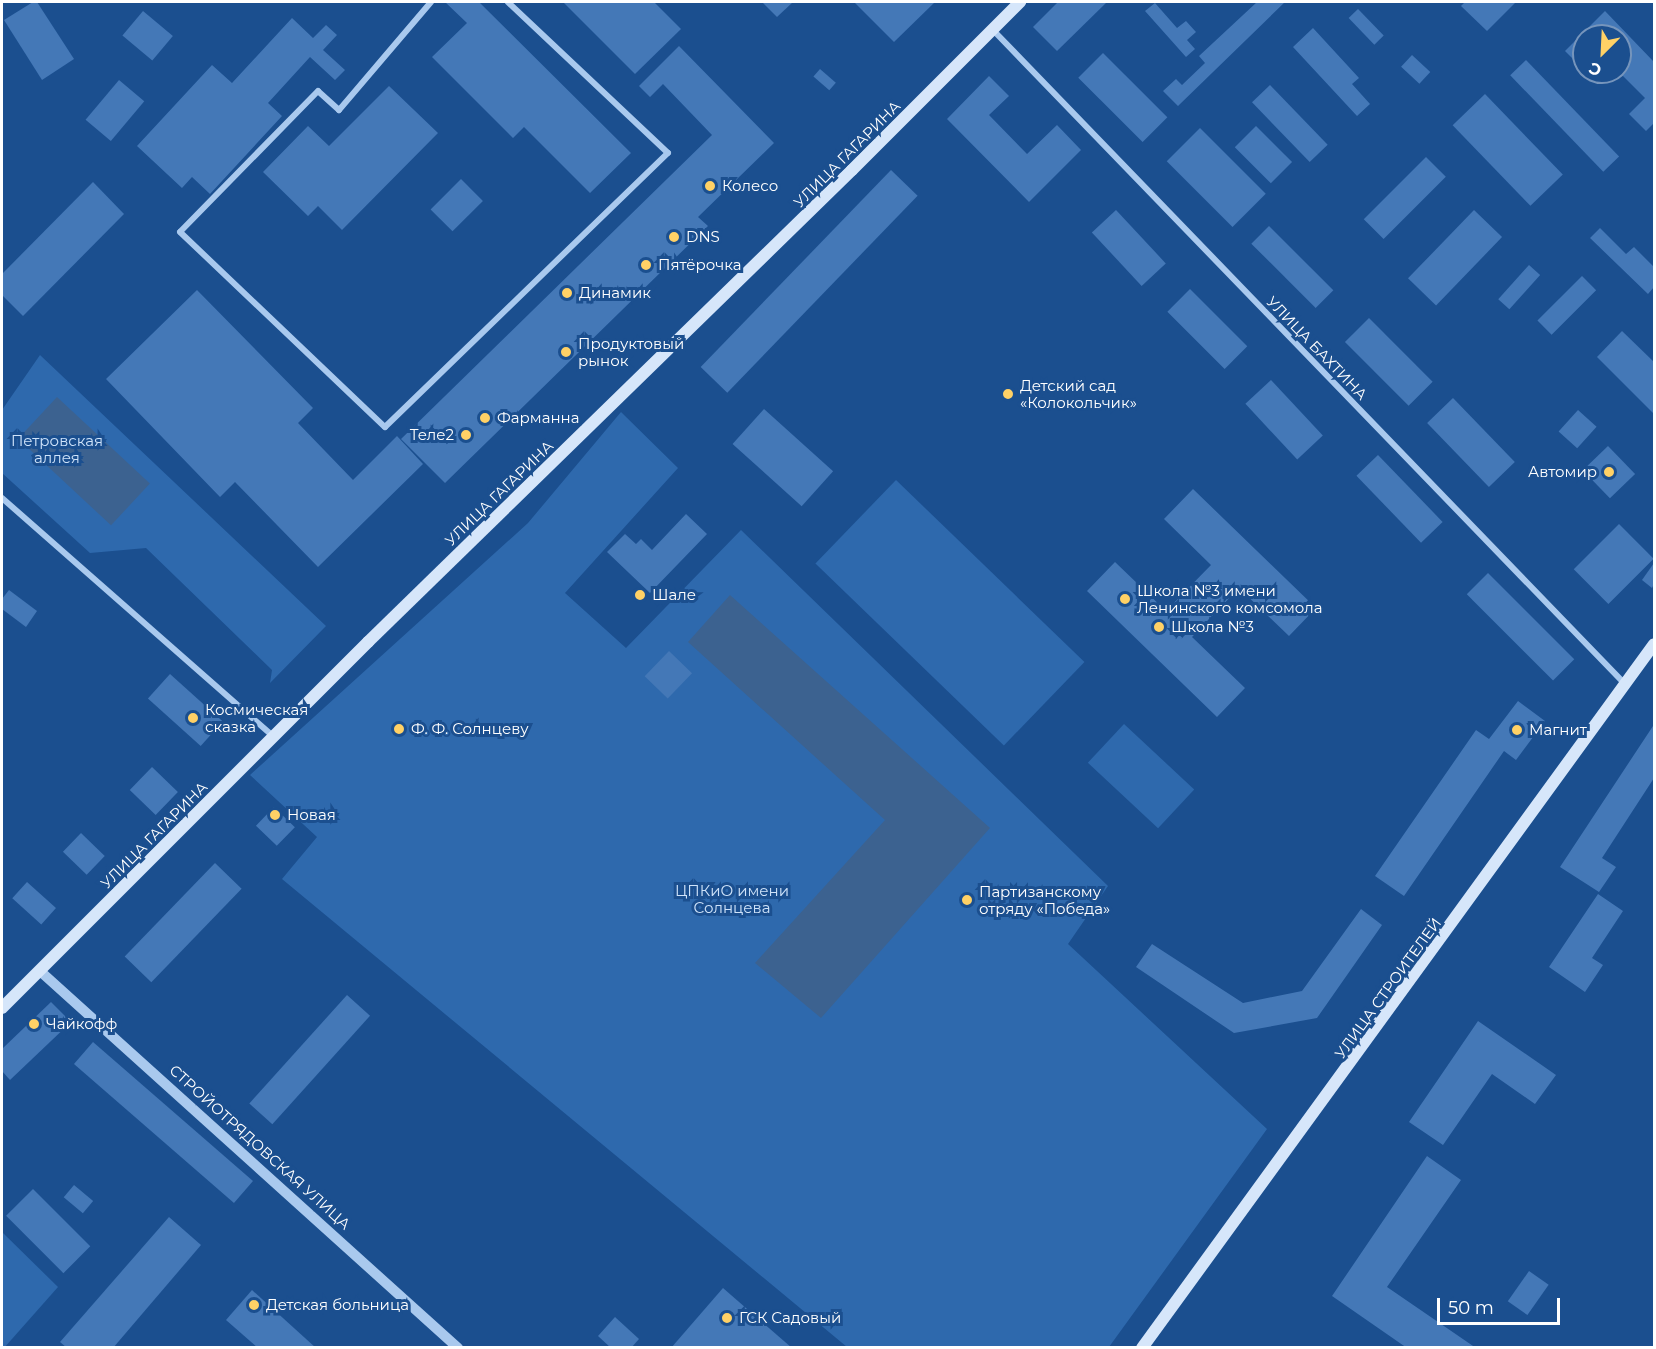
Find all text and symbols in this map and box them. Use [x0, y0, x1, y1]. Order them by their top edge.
north arrow [1572, 24, 1632, 84]
text: С [1586, 58, 1604, 80]
street label: УЛИЦА ГАГАРИНА [790, 97, 904, 211]
place label: Колесо [722, 177, 778, 195]
marker: Колесо [703, 179, 717, 193]
place label: DNS [686, 228, 720, 246]
marker: DNS [667, 230, 681, 244]
place label: Пятёрочка [658, 256, 742, 274]
marker: Пятёрочка [639, 258, 653, 272]
place label: Динамик [579, 284, 651, 302]
marker: Динамик [560, 286, 574, 300]
street label: УЛИЦА БАХТИНА [1263, 292, 1371, 404]
place label: Продуктовый рынок [578, 334, 684, 369]
marker: Продуктовый рынок [559, 345, 573, 359]
place label: Детский сад «Колокольчик» [1020, 376, 1137, 411]
marker: Детский сад «Колокольчик» [1001, 387, 1015, 401]
place label: Фарманна [497, 409, 579, 427]
marker: Фарманна [478, 411, 492, 425]
place label: Теле2 [410, 426, 454, 444]
marker: Теле2 [459, 428, 473, 442]
park label: Петровская аллея [11, 431, 103, 466]
street label: УЛИЦА ГАГАРИНА [441, 437, 557, 549]
place label: Автомир [1528, 463, 1597, 481]
marker: Автомир [1602, 465, 1616, 479]
place label: Школа №3 имени Ленинского комсомола [1137, 581, 1323, 616]
place label: Шале [652, 586, 696, 604]
marker: Шале [633, 588, 647, 602]
marker: Школа №3 имени Ленинского комсомола [1118, 592, 1132, 606]
place label: Школа №3 [1171, 618, 1254, 636]
marker: Школа №3 [1152, 620, 1166, 634]
place label: Космическая сказка [205, 700, 308, 735]
marker: Космическая сказка [186, 711, 200, 725]
place label: Ф. Ф. Солнцеву [411, 720, 529, 738]
place label: Магнит [1529, 721, 1587, 739]
marker: Ф. Ф. Солнцеву [392, 722, 406, 736]
marker: Магнит [1510, 723, 1524, 737]
street label: УЛИЦА ГАГАРИНА [97, 778, 211, 892]
place label: Новая [287, 806, 336, 824]
marker: Новая [268, 808, 282, 822]
park label: ЦПКиО имени Солнцева [675, 881, 789, 916]
place label: Партизанскому отряду «Победа» [979, 882, 1110, 917]
marker: Партизанскому отряду «Победа» [960, 893, 974, 907]
street label: УЛИЦА СТРОИТЕЛЕЙ [1331, 914, 1445, 1062]
place label: Чайкофф [46, 1015, 117, 1033]
marker: Чайкофф [27, 1017, 41, 1031]
street label: СТРОЙОТРЯДОВСКАЯ УЛИЦА [166, 1061, 354, 1233]
scale bar [1440, 1286, 1563, 1324]
place label: Детская больница [266, 1296, 409, 1314]
text: 50 m [1448, 1297, 1494, 1319]
marker: Детская больница [247, 1298, 261, 1312]
place label: ГСК Садовый [739, 1309, 841, 1327]
marker: ГСК Садовый [720, 1311, 734, 1325]

